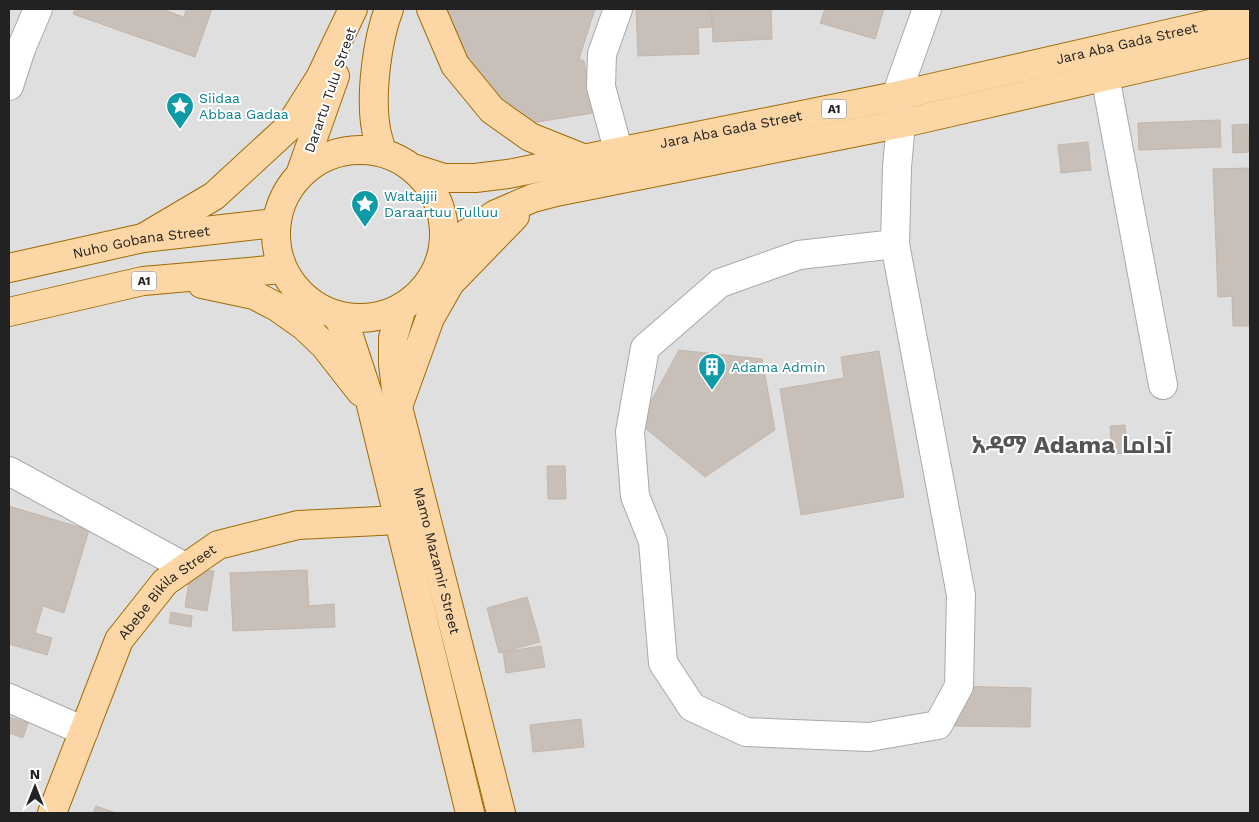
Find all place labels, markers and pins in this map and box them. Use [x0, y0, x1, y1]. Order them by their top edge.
place label: Siidaa Abbaa Gadaa [199, 90, 289, 122]
place icon: Siidaa Abbaa Gadaa [165, 91, 195, 130]
place label: Waltajjii Daraartuu Tulluu [384, 188, 498, 220]
place icon: Waltajjii Daraartuu Tulluu [350, 189, 380, 228]
building icon: Adama Admin [697, 352, 727, 391]
place label: Adama Admin [731, 359, 826, 375]

